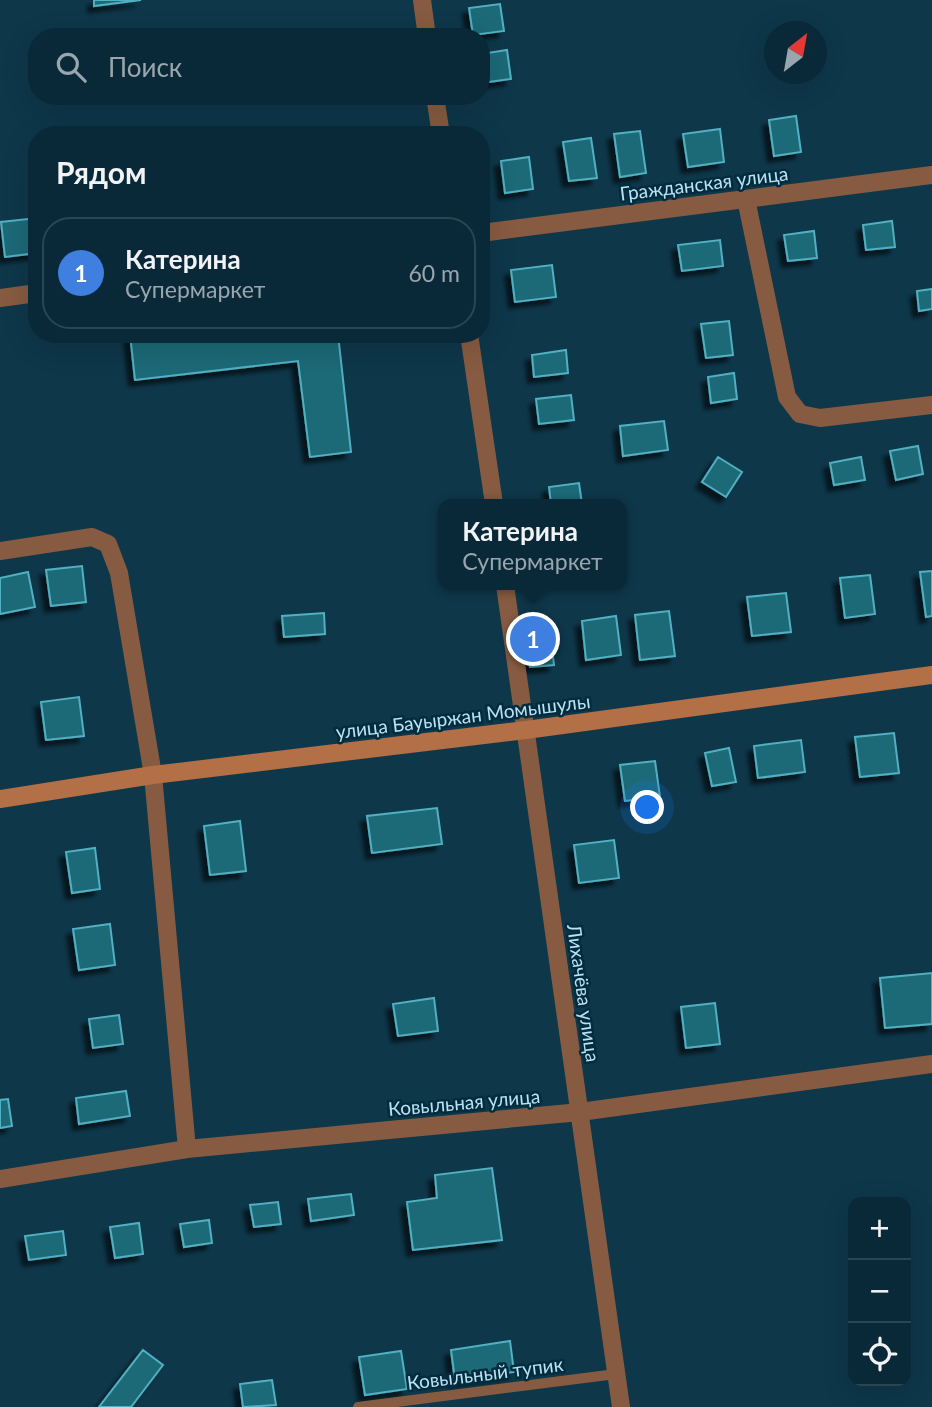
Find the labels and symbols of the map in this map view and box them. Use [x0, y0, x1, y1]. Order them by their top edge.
north arrow [764, 21, 827, 84]
street label: Гражданская улица [619, 161, 789, 205]
pin: 1 [510, 613, 556, 665]
street label: улица Бауыржан Момышулы [335, 689, 591, 743]
your location [630, 790, 664, 824]
street label: Лихачёва улица [563, 922, 605, 1063]
street label: Ковыльная улица [387, 1084, 541, 1120]
street label: Ковыльный тупик [406, 1352, 565, 1394]

